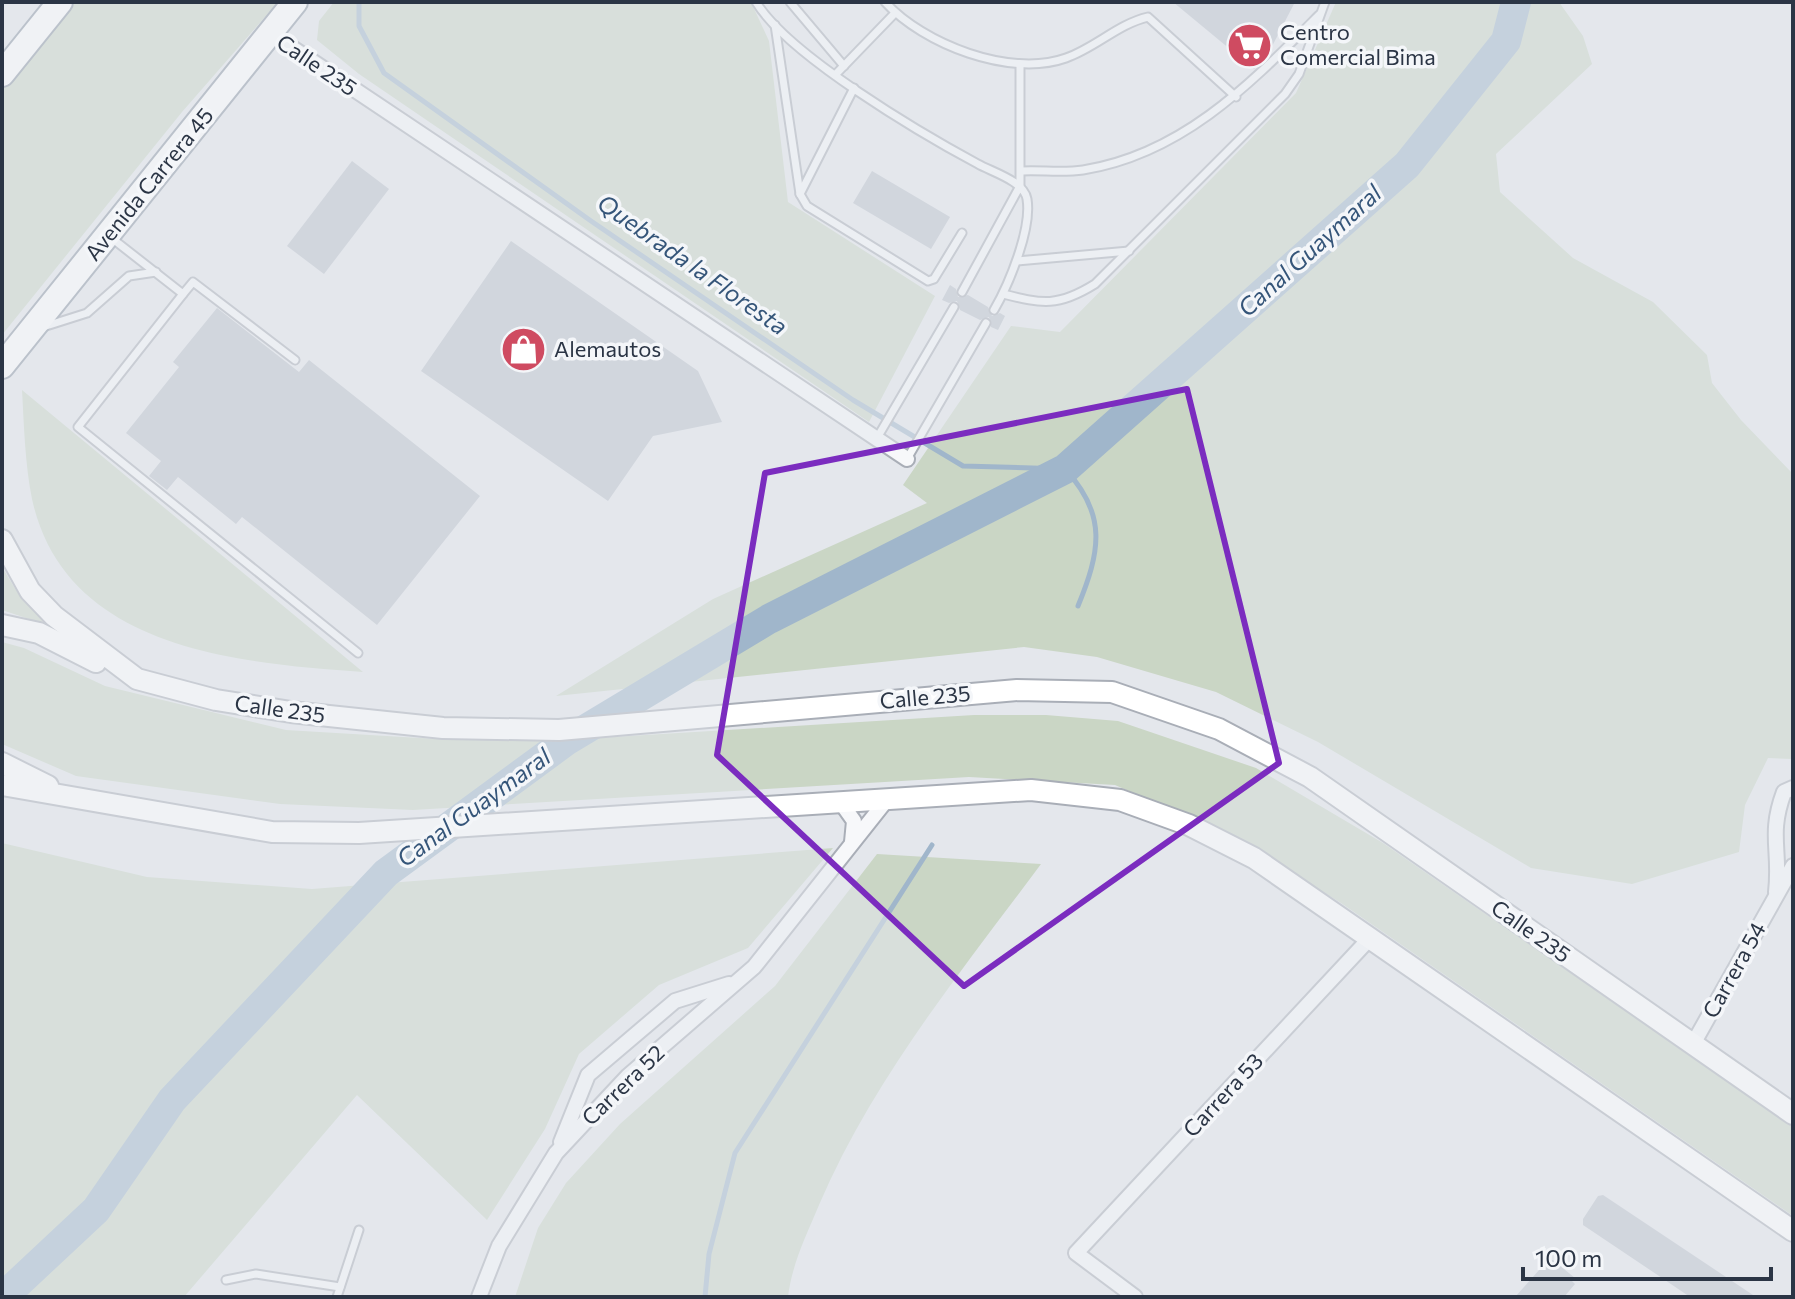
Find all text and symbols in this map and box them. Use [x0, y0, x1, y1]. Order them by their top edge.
place label: Centro Comercial Bima [1280, 18, 1436, 70]
supermarket icon: Centro Comercial Bima [1225, 21, 1273, 69]
street label: Calle 235 [272, 28, 363, 101]
street label: Avenida Carrera 45 [79, 102, 219, 266]
water label: Canal Guaymaral [1231, 177, 1387, 322]
water label: Quebrada la Floresta [592, 187, 793, 340]
shop icon: Alemautos [499, 325, 547, 373]
place label: Alemautos [554, 335, 661, 362]
street label: Calle 235 [878, 679, 971, 714]
street label: Calle 235 [233, 689, 327, 728]
water label: Canal Guaymaral [391, 741, 556, 872]
street label: Calle 235 [1486, 893, 1576, 968]
street label: Carrera 54 [1696, 917, 1771, 1022]
street label: Carrera 52 [576, 1039, 670, 1131]
street label: Carrera 53 [1177, 1047, 1268, 1142]
scale bar [1523, 1231, 1771, 1281]
text: 100 m [1535, 1243, 1602, 1272]

